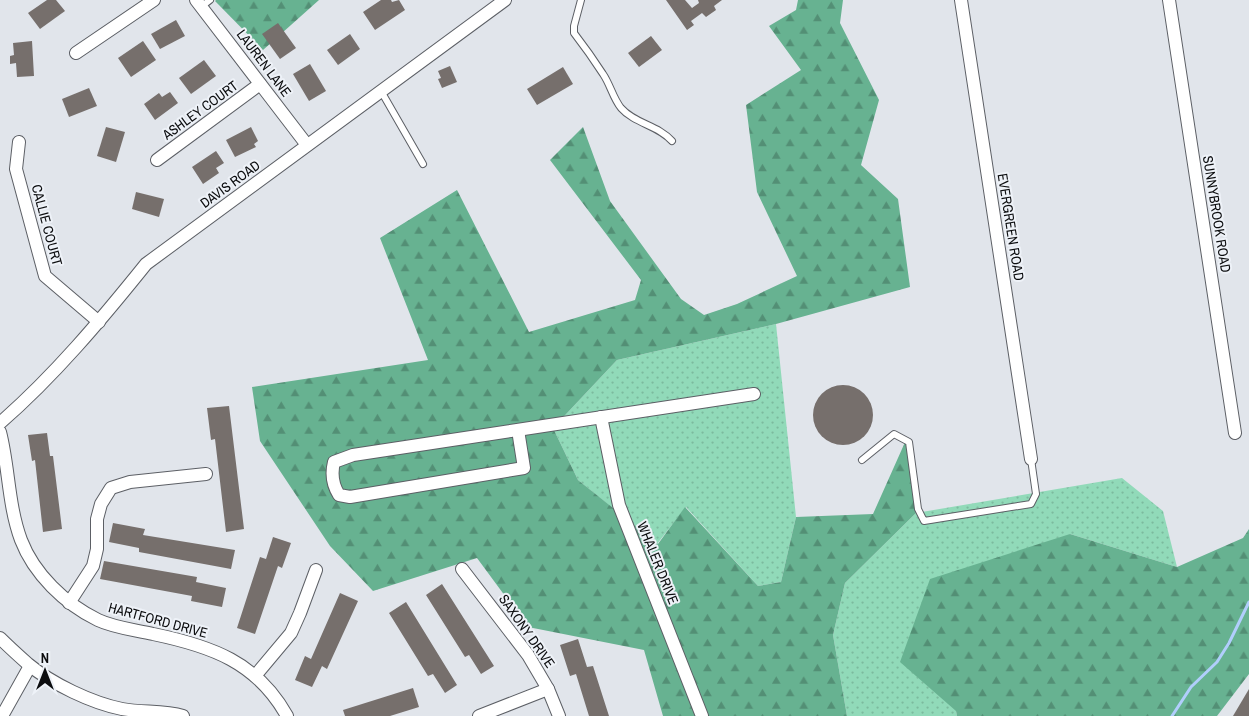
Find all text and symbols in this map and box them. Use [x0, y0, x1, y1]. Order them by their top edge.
street label: LAUREN LANE [233, 26, 295, 100]
street label: ASHLEY COURT [158, 77, 241, 144]
street label: SUNNYBROOK ROAD [1199, 154, 1235, 274]
street label: DAVIS ROAD [196, 156, 264, 212]
street label: EVERGREEN ROAD [994, 172, 1028, 282]
street label: CALLIE COURT [28, 182, 66, 268]
street label: WHALER DRIVE [633, 519, 683, 607]
street label: SAXONY DRIVE [495, 591, 559, 671]
street label: HARTFORD DRIVE [106, 598, 210, 642]
north arrow [20, 646, 70, 696]
text: N [41, 649, 49, 667]

